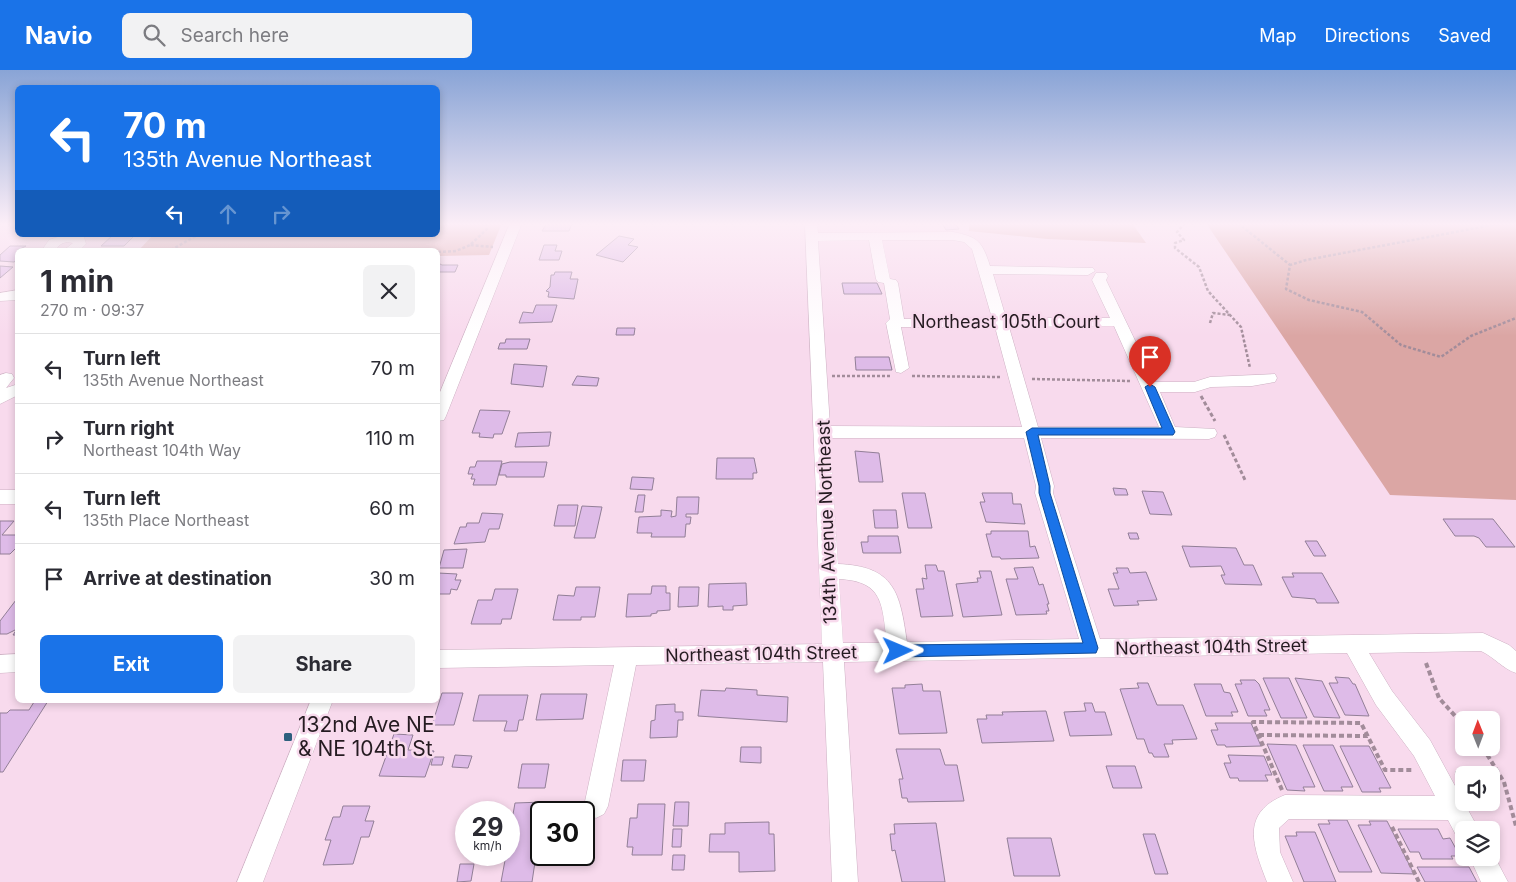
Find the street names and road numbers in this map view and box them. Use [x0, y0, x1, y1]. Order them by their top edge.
street label: Northeast 105th Court [912, 311, 1100, 332]
street label: 134th Avenue Northeast [812, 420, 841, 624]
street label: Northeast 104th Street [1115, 634, 1307, 659]
street label: Northeast 104th Street [665, 641, 857, 666]

